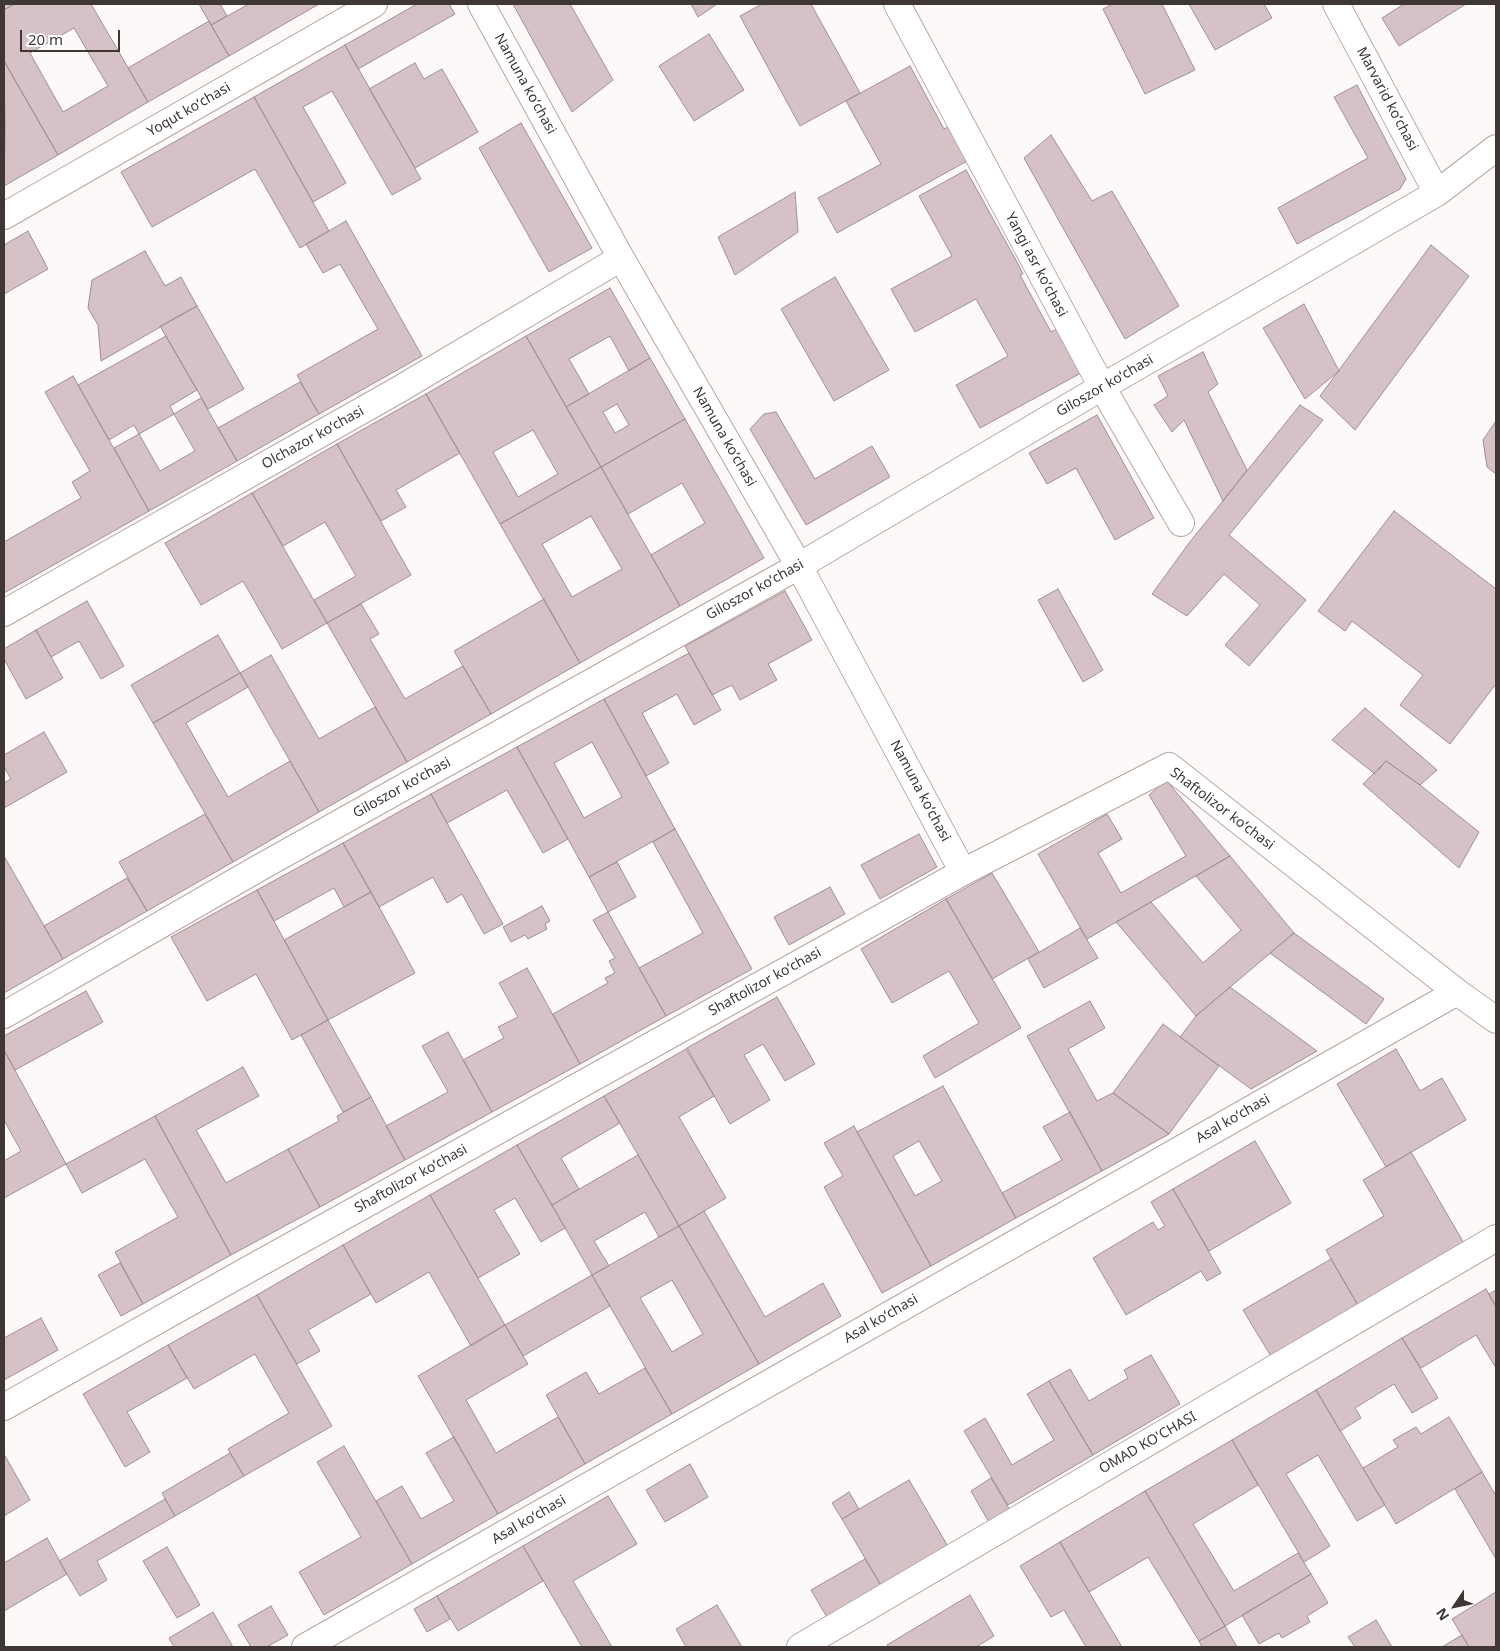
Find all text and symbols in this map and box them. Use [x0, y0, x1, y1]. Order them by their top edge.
scale bar [22, 20, 122, 52]
text: 20 m [28, 29, 63, 49]
street label: Namuna koʻchasi [490, 31, 560, 137]
street label: Marvarid koʻchasi [1353, 44, 1421, 154]
street label: Yoqut koʻchasi [144, 79, 234, 141]
street label: Yangi asr koʻchasi [1001, 210, 1071, 320]
street label: Giloszor koʻchasi [1054, 351, 1156, 421]
street label: Namuna koʻchasi [689, 384, 759, 490]
street label: Olchazor koʻchasi [259, 403, 367, 473]
street label: Giloszor koʻchasi [703, 556, 807, 624]
street label: Namuna koʻchasi [886, 737, 954, 845]
street label: Giloszor koʻchasi [350, 754, 454, 822]
street label: Shaftolizor koʻchasi [1167, 764, 1277, 854]
street label: Shaftolizor koʻchasi [706, 944, 824, 1020]
street label: Asal koʻchasi [1193, 1091, 1273, 1147]
street label: Shaftolizor koʻchasi [352, 1141, 470, 1217]
street label: Asal koʻchasi [841, 1291, 921, 1347]
street label: OMAD KO'CHASI [1096, 1408, 1200, 1478]
street label: Asal koʻchasi [489, 1492, 569, 1548]
north arrow [1430, 1581, 1480, 1631]
text: N [1431, 1605, 1453, 1625]

